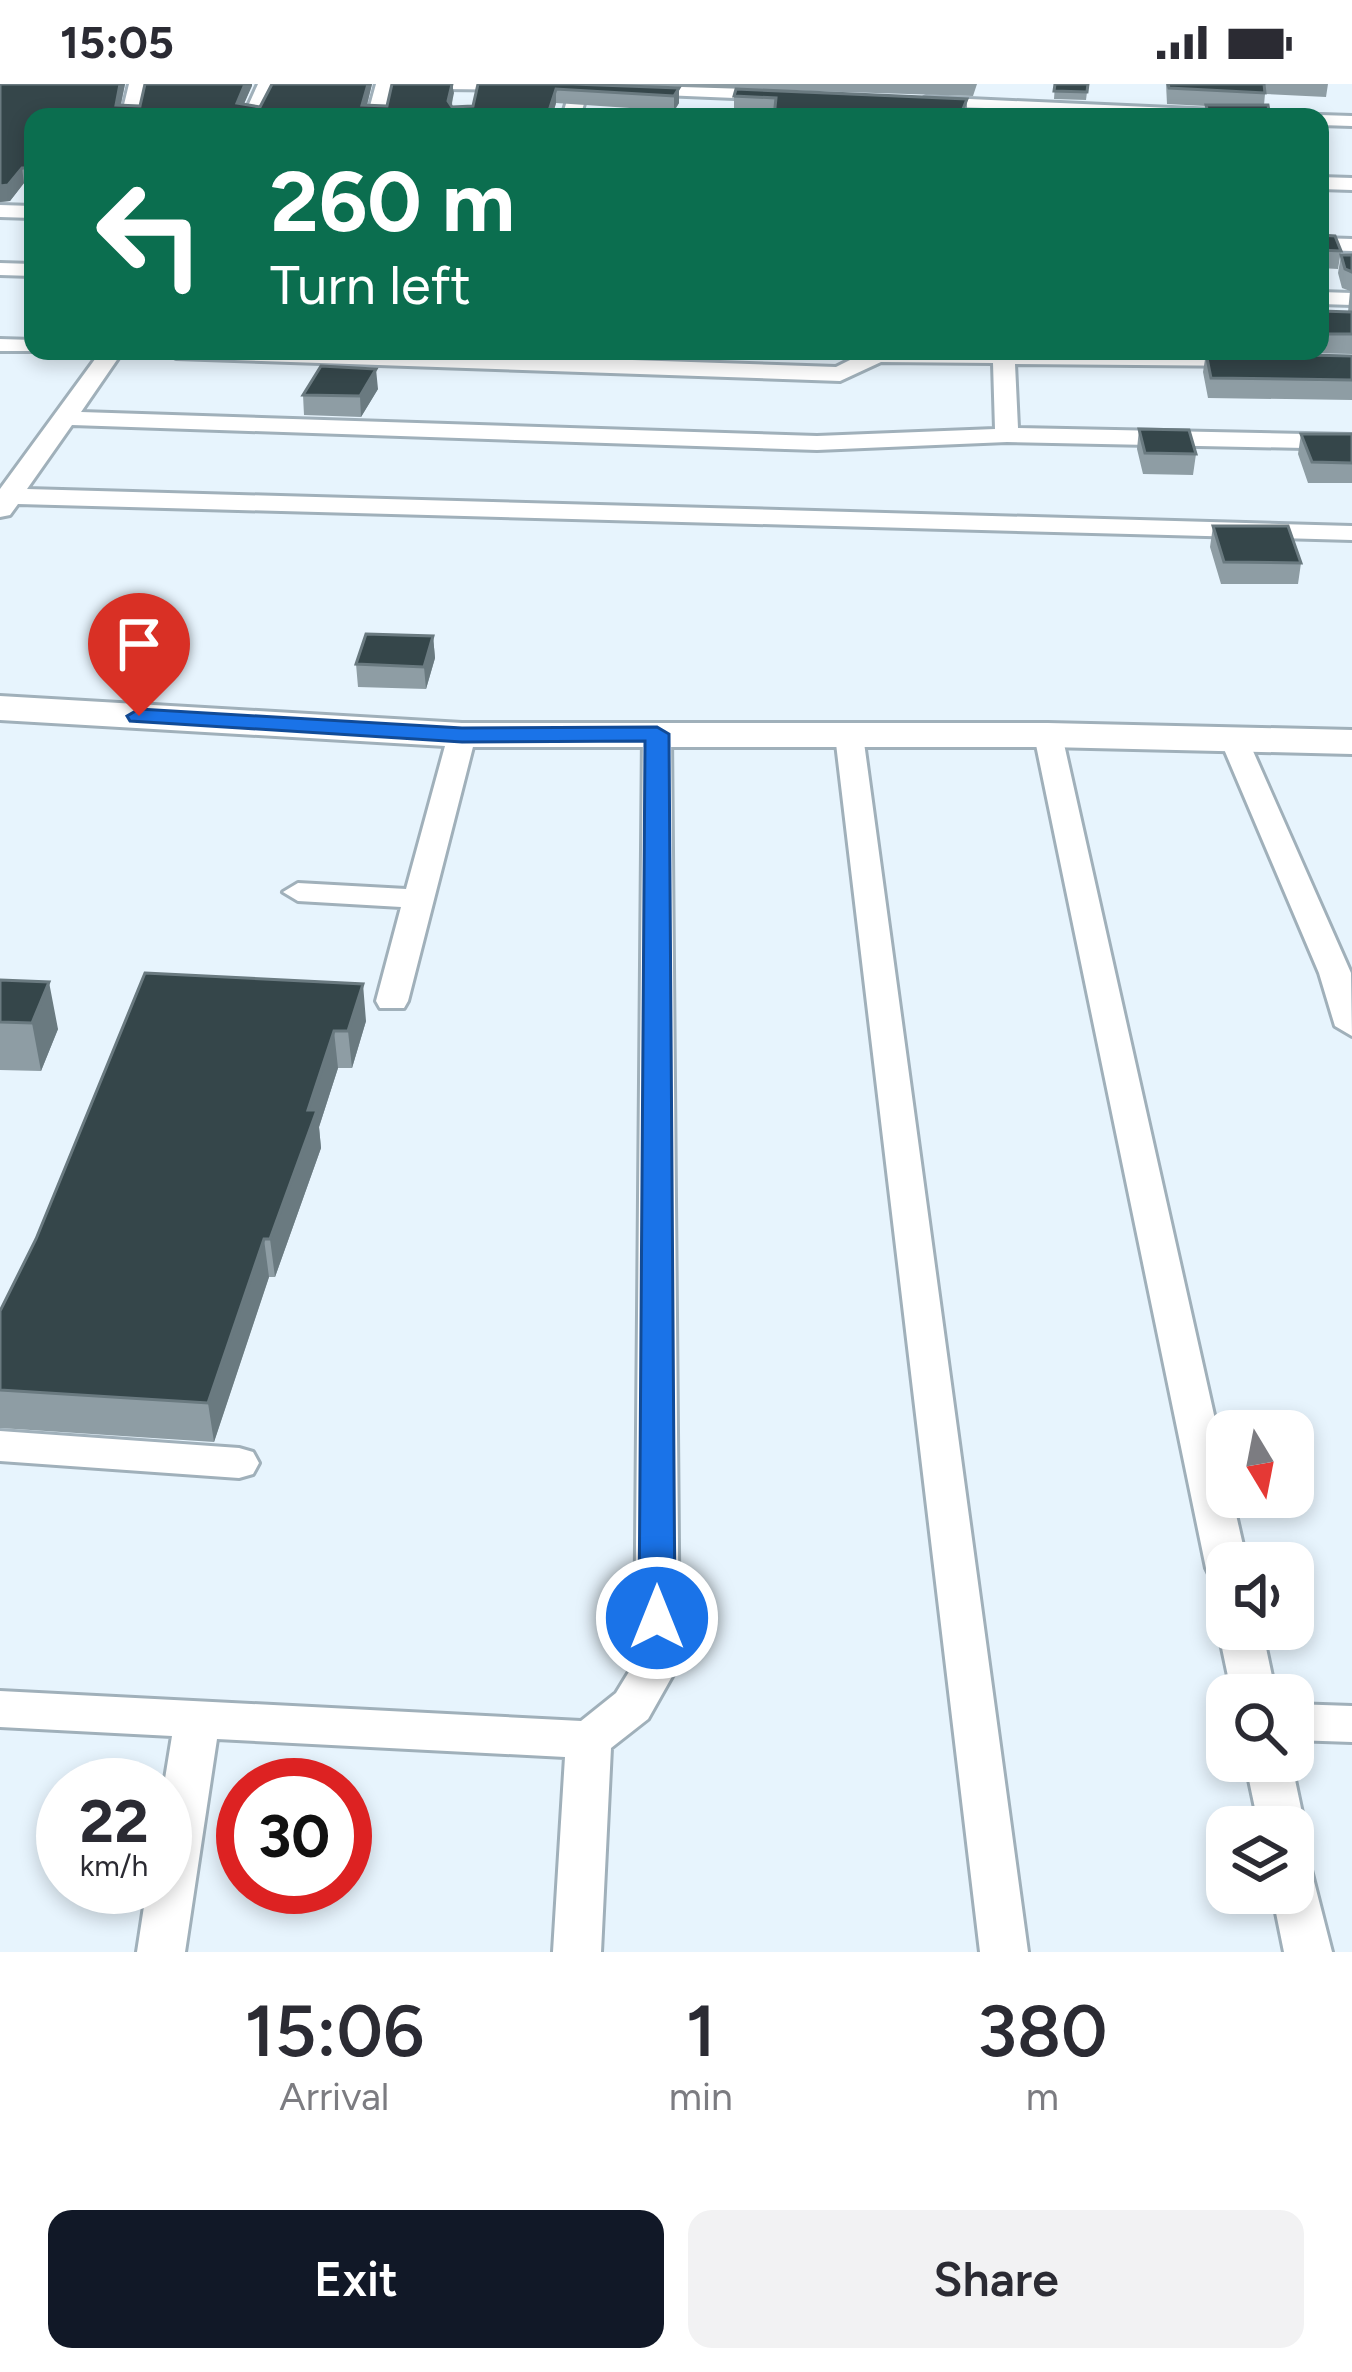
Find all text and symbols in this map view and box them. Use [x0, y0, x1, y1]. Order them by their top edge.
text: 15:05 [60, 15, 174, 69]
text: 260 m [270, 151, 515, 252]
icon: left [72, 156, 228, 312]
text: Turn left [270, 253, 471, 318]
pin [88, 593, 190, 716]
icon: arrive [106, 611, 172, 677]
north arrow [1206, 1410, 1314, 1518]
map controls [1206, 1410, 1314, 1914]
button: sound [1206, 1542, 1314, 1650]
position arrow [594, 1555, 720, 1681]
button: search [1206, 1674, 1314, 1782]
speed limit sign: 30 [216, 1758, 372, 1914]
text: 22 [79, 1785, 149, 1857]
button: layers [1206, 1806, 1314, 1914]
text: km/h [80, 1847, 148, 1884]
text: 15:06 [244, 1988, 424, 2074]
text: 1 [686, 1988, 716, 2074]
text: 380 [977, 1988, 1108, 2074]
text: Arrival [279, 2073, 389, 2120]
text: min [669, 2073, 733, 2120]
text: m [1026, 2073, 1059, 2120]
button: Exit [48, 2210, 664, 2348]
button: Share [688, 2210, 1304, 2348]

